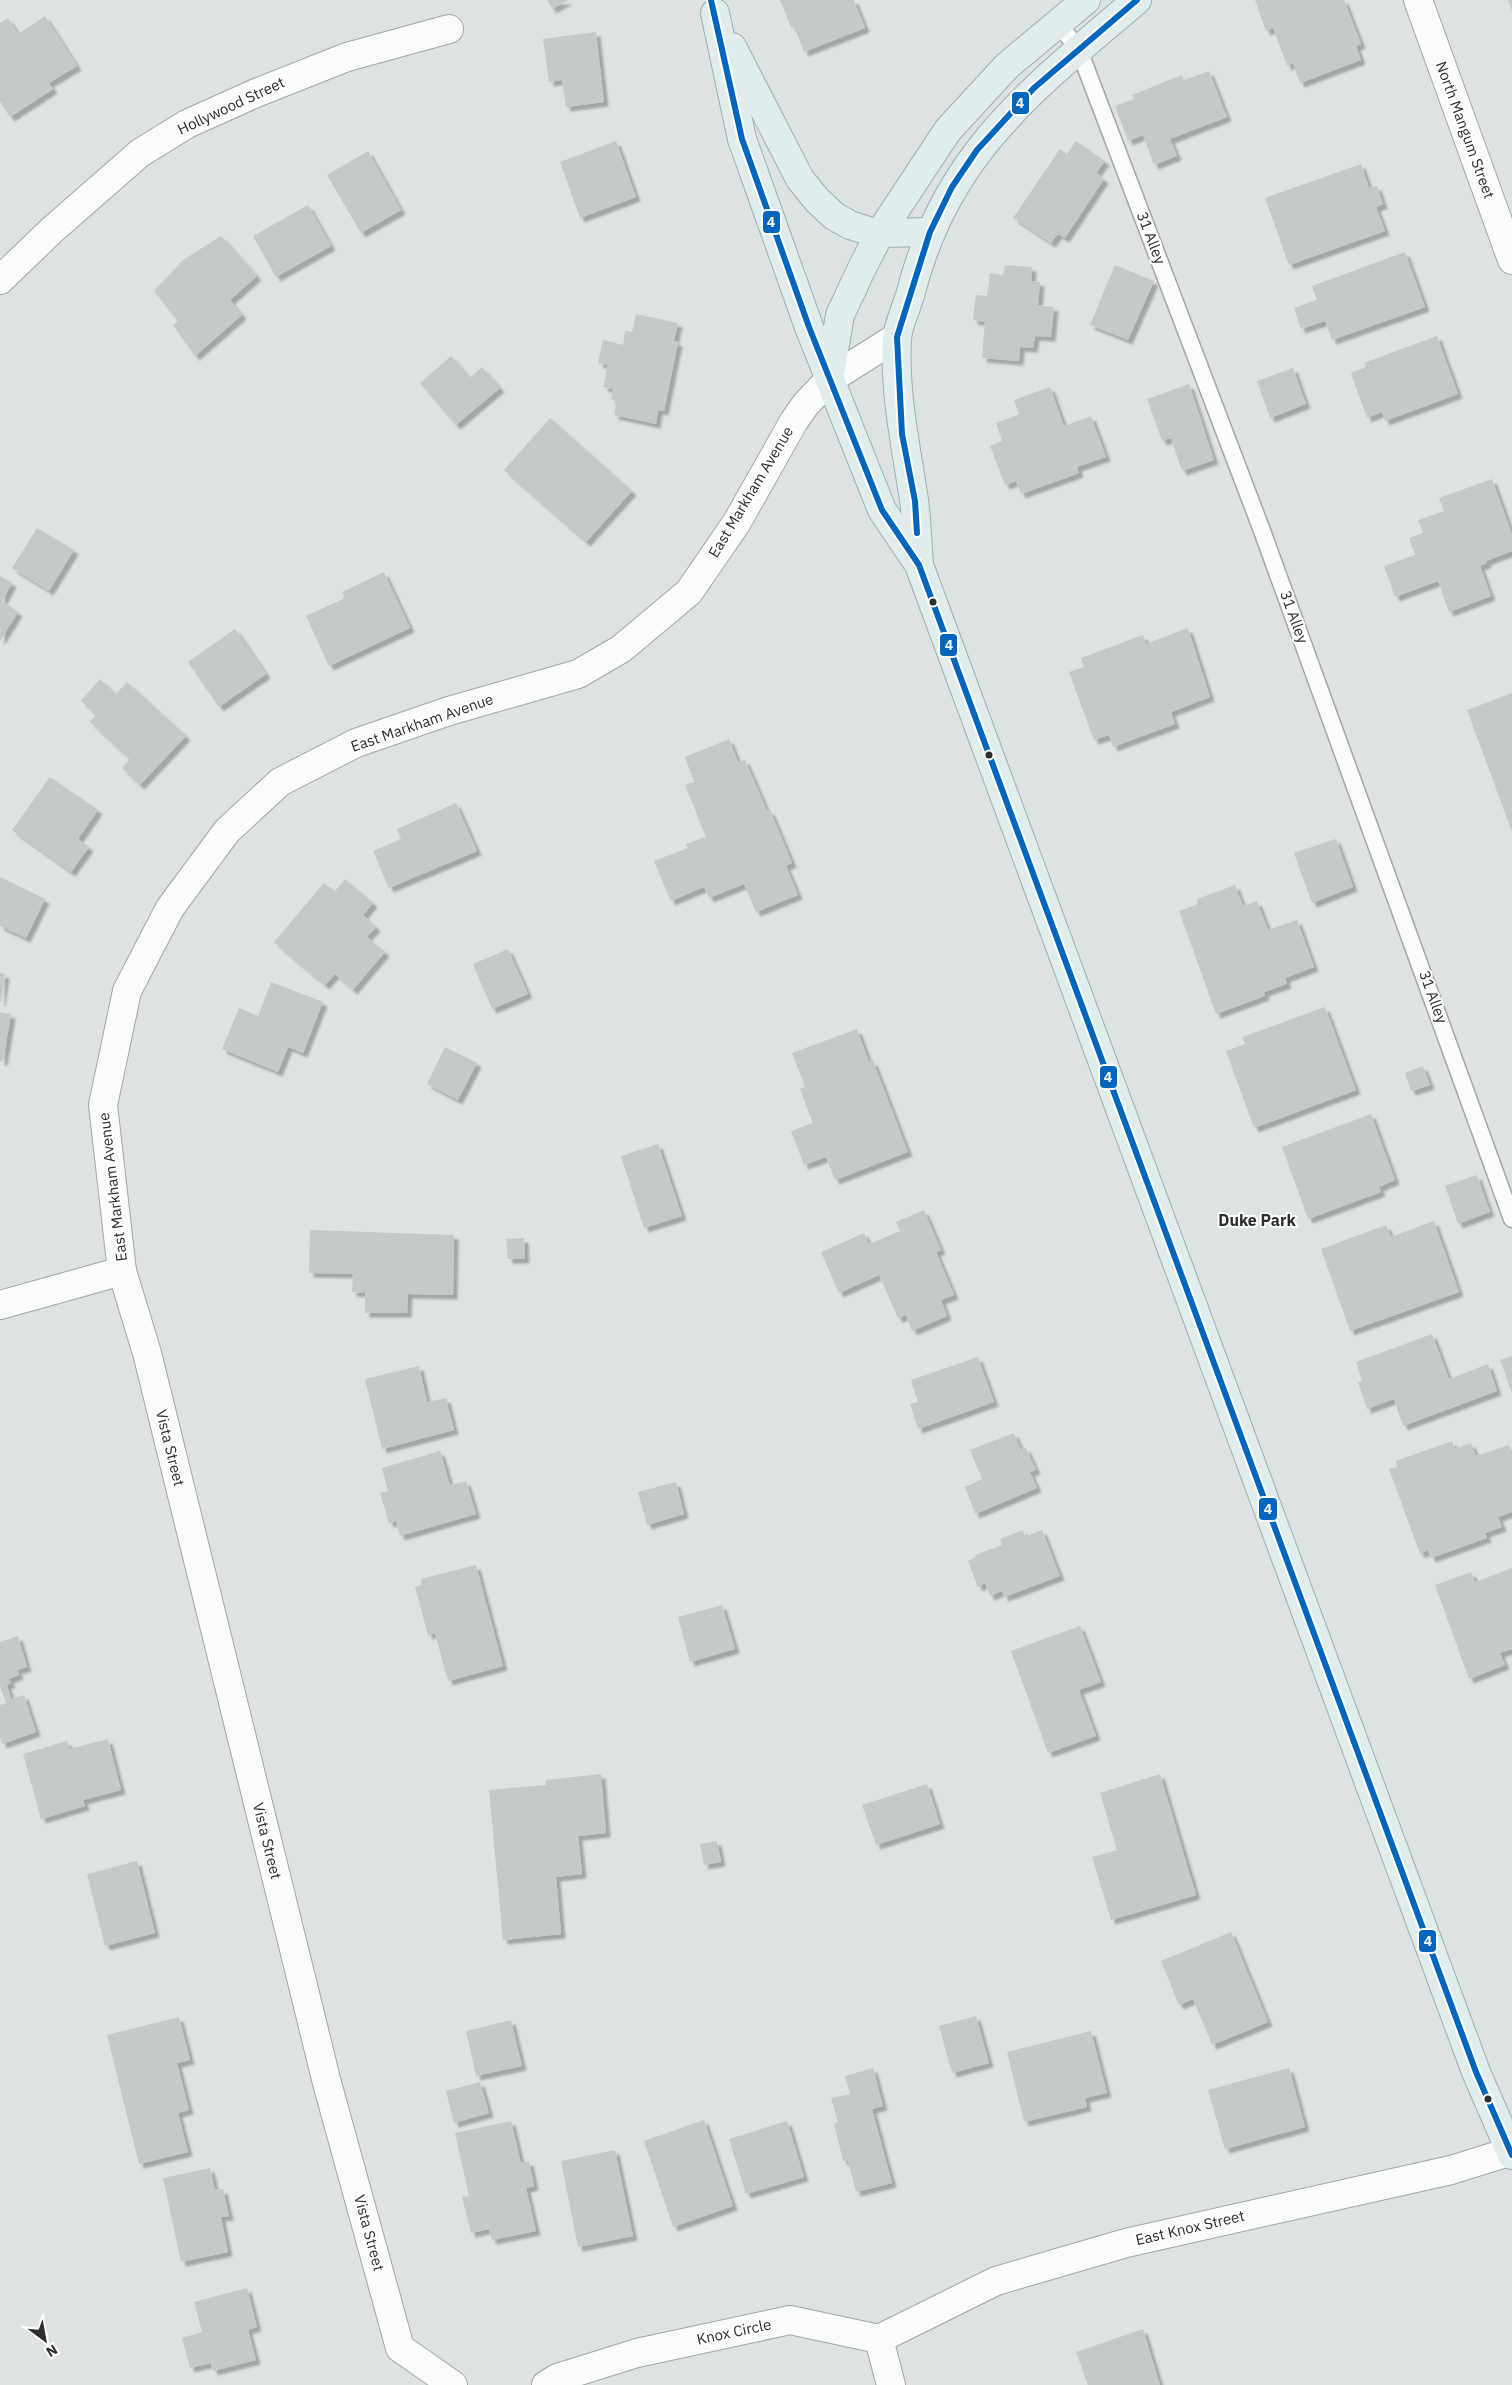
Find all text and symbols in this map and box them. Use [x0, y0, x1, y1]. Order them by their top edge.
street label: North Mangum Street [1432, 59, 1499, 201]
street label: Hollywood Street [174, 72, 287, 139]
line badge: 4 [1011, 91, 1030, 115]
text: 4 [1016, 94, 1024, 112]
street label: 31 Alley [1133, 209, 1170, 267]
line badge: 4 [762, 210, 781, 234]
text: 4 [767, 213, 775, 231]
street label: East Markham Avenue [704, 423, 797, 561]
street label: 31 Alley [1276, 588, 1313, 646]
unlabelled marker [928, 597, 938, 607]
line badge: 4 [939, 633, 958, 657]
text: 4 [945, 636, 953, 654]
street label: East Markham Avenue [348, 689, 496, 756]
unlabelled marker [984, 750, 994, 760]
street label: 31 Alley [1415, 968, 1452, 1026]
line badge: 4 [1099, 1065, 1118, 1089]
text: 4 [1104, 1068, 1112, 1086]
street label: East Markham Avenue [94, 1112, 131, 1262]
district label: Duke Park [1218, 1210, 1296, 1230]
street label: Vista Street [152, 1408, 189, 1488]
line badge: 4 [1258, 1497, 1278, 1521]
text: 4 [1264, 1500, 1272, 1518]
street label: Vista Street [249, 1801, 286, 1881]
line badge: 4 [1418, 1929, 1437, 1953]
text: 4 [1424, 1932, 1432, 1950]
unlabelled marker [1483, 2094, 1493, 2104]
street label: Vista Street [350, 2193, 389, 2273]
street label: East Knox Street [1134, 2206, 1246, 2249]
street label: Knox Circle [695, 2314, 773, 2349]
north arrow [20, 2315, 70, 2365]
text: N [43, 2341, 61, 2361]

